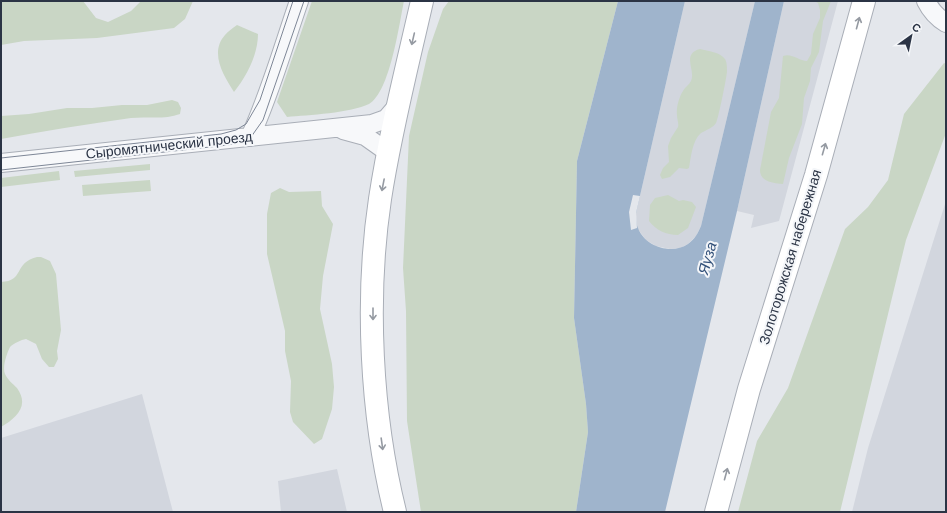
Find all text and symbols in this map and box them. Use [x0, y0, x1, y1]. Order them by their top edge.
north arrow [891, 16, 931, 56]
one-way arrow [855, 17, 862, 30]
text: С [910, 20, 923, 35]
one-way arrow [409, 32, 417, 45]
street label: Сыромятнический проезд [85, 128, 253, 162]
one-way arrow [820, 142, 828, 155]
street label: Золоторожская набережная [756, 167, 824, 347]
one-way arrow [379, 178, 387, 191]
water label: Яуза [694, 240, 720, 277]
one-way arrow [369, 307, 377, 320]
one-way arrow [378, 437, 386, 450]
one-way arrow [723, 468, 730, 481]

